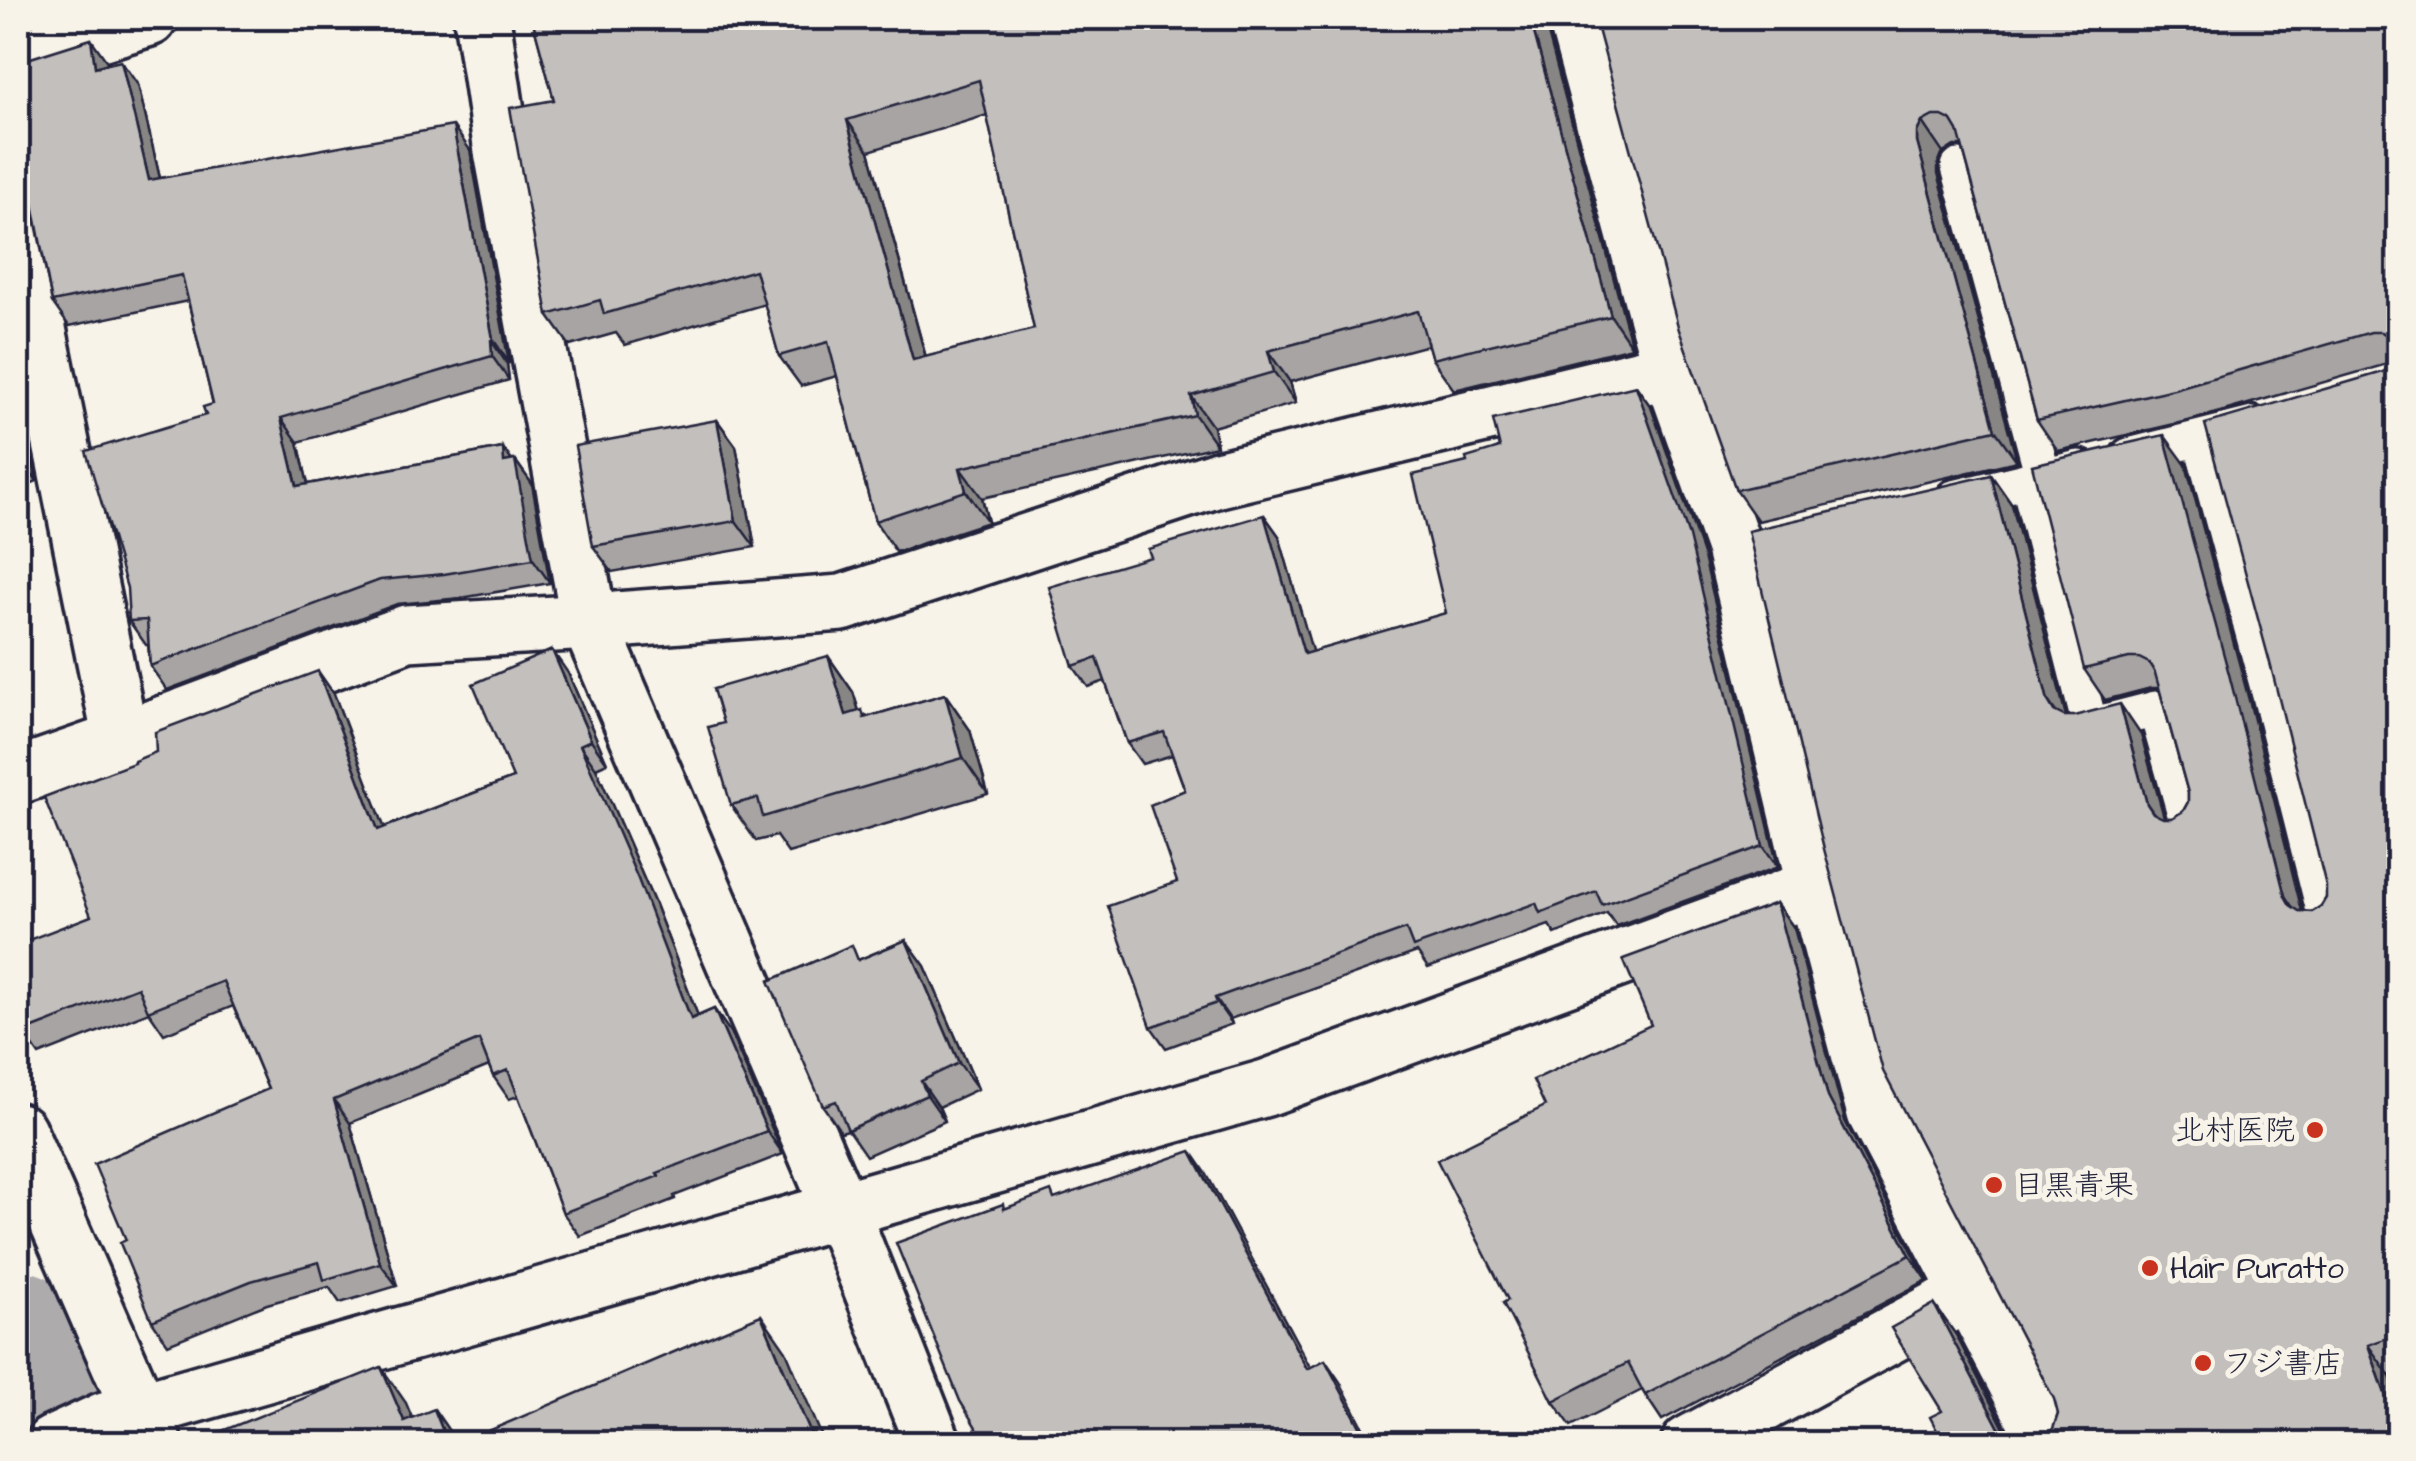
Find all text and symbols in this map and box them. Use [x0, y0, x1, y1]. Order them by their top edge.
place label: 北村医院 [2175, 1110, 2295, 1152]
marker: 北村医院 [2304, 1119, 2326, 1141]
place label: 目黒青果 [2014, 1165, 2134, 1207]
marker: 目黒青果 [1983, 1174, 2005, 1196]
place label: Hair Puratto [2170, 1248, 2344, 1290]
marker: Hair Puratto [2139, 1257, 2161, 1279]
place label: フジ書店 [2223, 1343, 2343, 1385]
marker: フジ書店 [2192, 1352, 2214, 1374]

